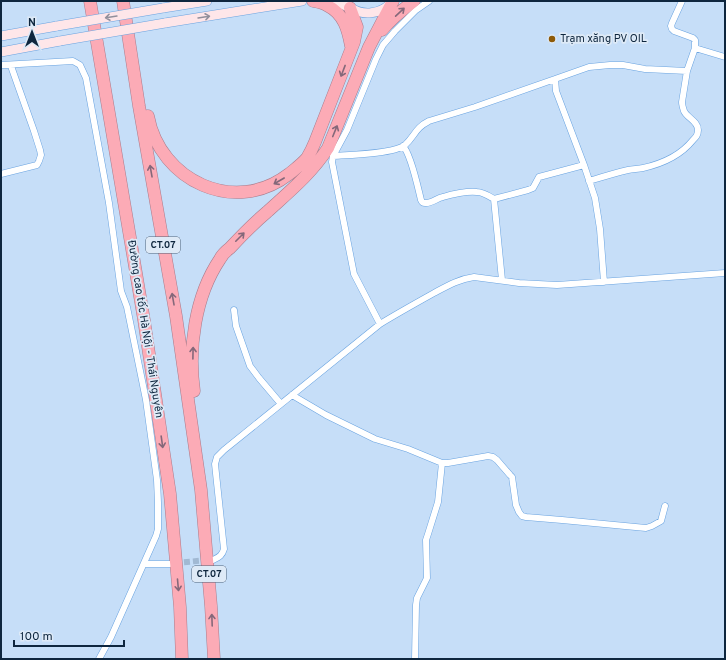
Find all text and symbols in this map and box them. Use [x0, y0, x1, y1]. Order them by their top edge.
one-way arrow [395, 8, 405, 17]
north arrow [12, 12, 52, 52]
one-way arrow [197, 12, 210, 20]
one-way arrow [104, 13, 117, 21]
text: N [28, 16, 36, 30]
place label: Trạm xăng PV OIL [560, 32, 647, 46]
marker: Trạm xăng PV OIL [547, 34, 557, 44]
one-way arrow [338, 65, 346, 77]
one-way arrow [332, 125, 340, 137]
one-way arrow [146, 165, 154, 178]
one-way arrow [273, 177, 285, 185]
one-way arrow [236, 232, 245, 242]
road number: CT.07 [146, 237, 180, 253]
street label: Đường cao tốc Hà Nội - Thái Nguyên [124, 239, 166, 419]
one-way arrow [169, 293, 177, 306]
one-way arrow [189, 347, 197, 360]
one-way arrow [158, 435, 166, 448]
road number: CT.07 [192, 566, 226, 582]
one-way arrow [174, 578, 181, 591]
one-way arrow [208, 614, 216, 627]
scale bar [14, 622, 124, 648]
text: 100 m [20, 629, 53, 645]

